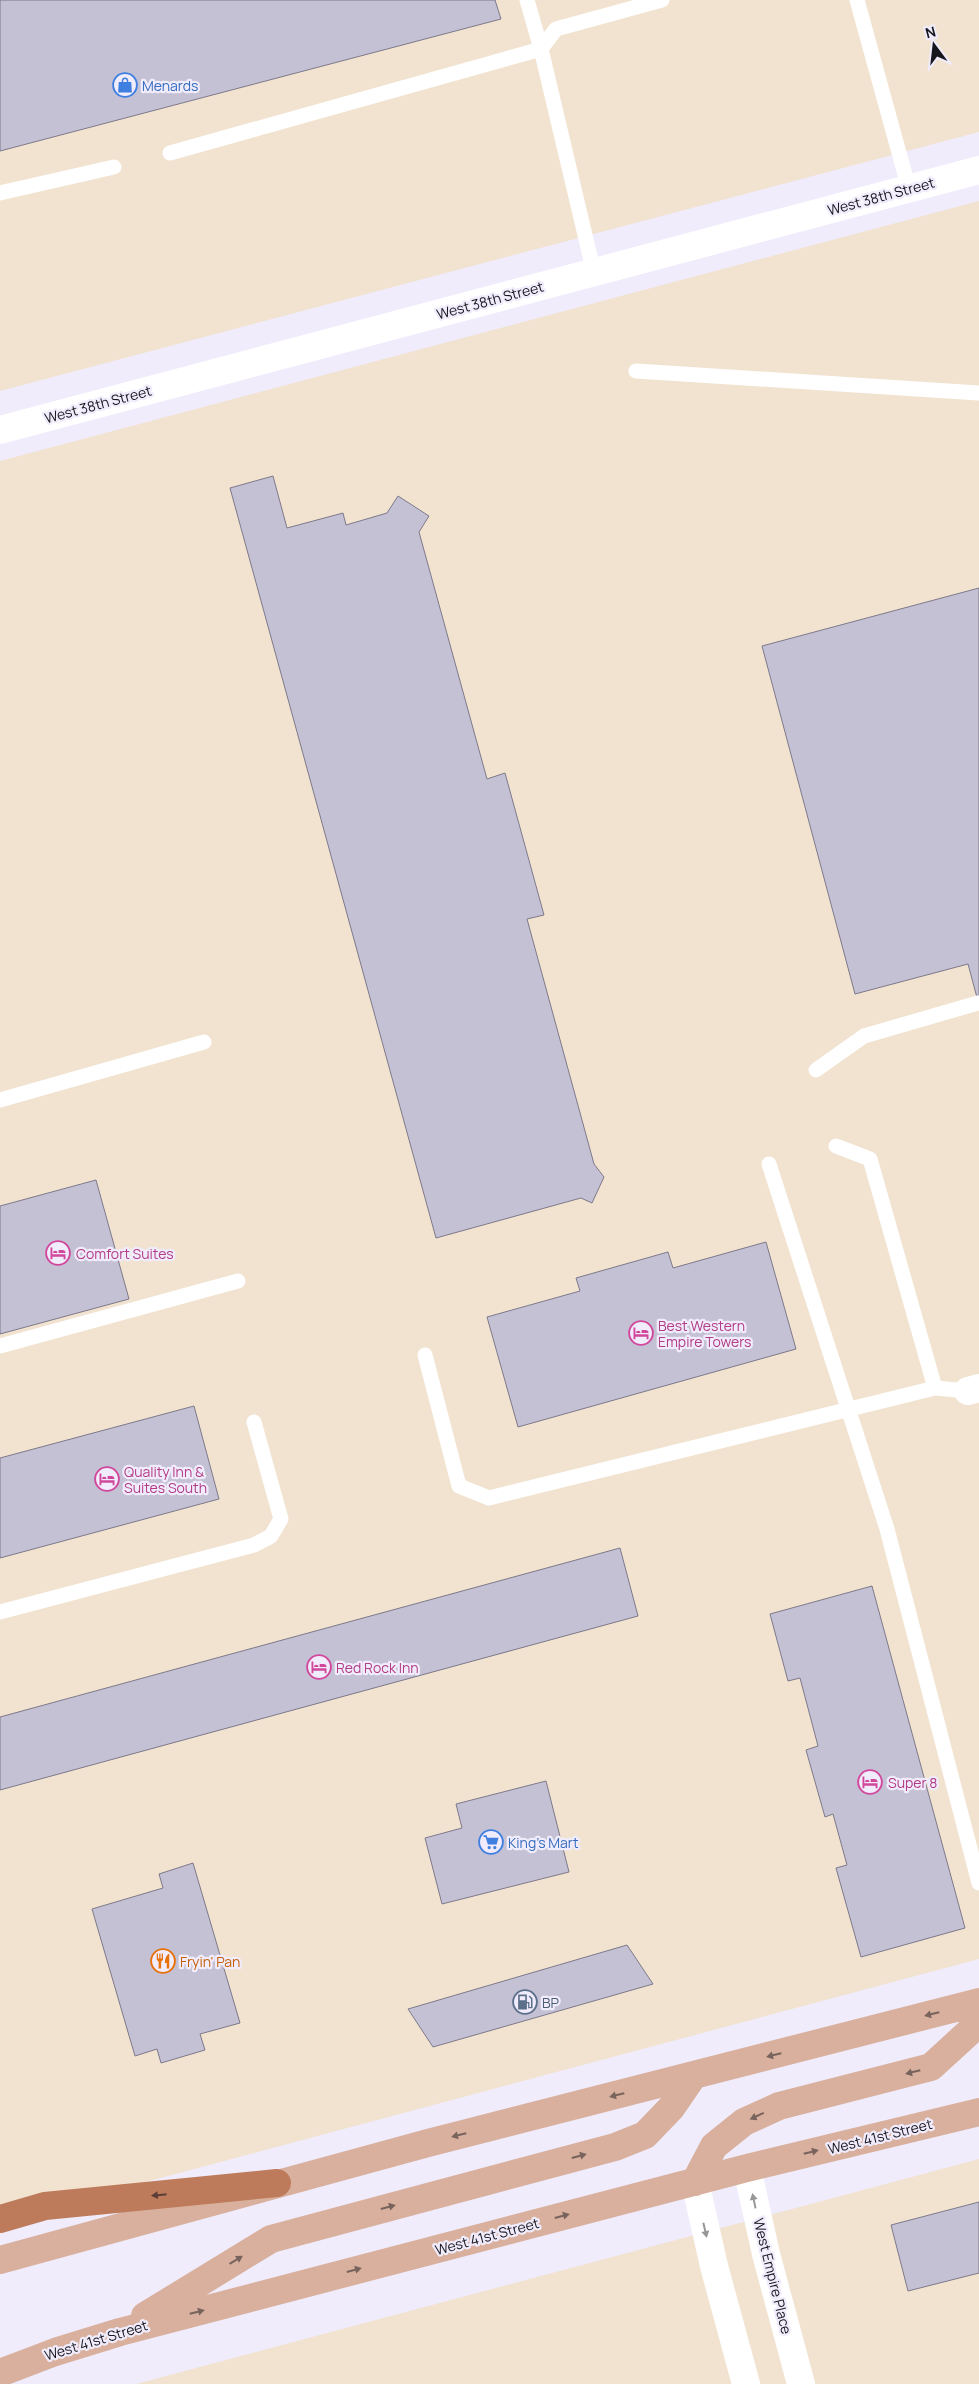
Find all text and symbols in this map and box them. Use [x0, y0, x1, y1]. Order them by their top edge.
north arrow [909, 20, 959, 70]
text: N [923, 21, 938, 42]
shop icon: Menards [112, 72, 138, 98]
place label: Menards [142, 76, 198, 95]
street label: West 38th Street [825, 173, 937, 219]
street label: West 38th Street [434, 277, 546, 323]
street label: West 38th Street [42, 381, 154, 427]
hotel icon: Comfort Suites [45, 1240, 71, 1266]
place label: Comfort Suites [76, 1244, 174, 1263]
place label: Best Western Empire Towers [658, 1316, 751, 1351]
hotel icon: Best Western Empire Towers [628, 1320, 654, 1346]
place label: Quality Inn & Suites South [124, 1462, 207, 1497]
hotel icon: Quality Inn & Suites South [94, 1466, 120, 1492]
hotel icon: Red Rock Inn [306, 1654, 332, 1680]
place label: Red Rock Inn [336, 1658, 419, 1677]
hotel icon: Super 8 [857, 1769, 883, 1795]
place label: Super 8 [888, 1773, 937, 1792]
supermarket icon: King's Mart [478, 1829, 504, 1855]
place label: King's Mart [508, 1833, 579, 1852]
restaurant icon: Fryin' Pan [150, 1948, 176, 1974]
place label: Fryin' Pan [180, 1952, 240, 1971]
fuel station icon: BP [512, 1989, 538, 2015]
place label: BP [542, 1993, 560, 2012]
one-way arrow [924, 2010, 939, 2018]
one-way arrow [767, 2051, 782, 2059]
one-way arrow [906, 2068, 921, 2076]
one-way arrow [609, 2091, 624, 2099]
one-way arrow [750, 2113, 764, 2121]
street label: West 41st Street [826, 2114, 934, 2158]
one-way arrow [452, 2131, 467, 2139]
one-way arrow [804, 2148, 819, 2156]
one-way arrow [572, 2152, 587, 2160]
one-way arrow [151, 2191, 167, 2199]
one-way arrow [750, 2194, 758, 2209]
one-way arrow [381, 2203, 396, 2211]
one-way arrow [554, 2212, 569, 2220]
street label: West 41st Street [433, 2213, 541, 2259]
street label: West Empire Place [749, 2216, 797, 2336]
one-way arrow [702, 2222, 710, 2238]
one-way arrow [230, 2256, 243, 2265]
one-way arrow [346, 2266, 361, 2274]
one-way arrow [189, 2307, 204, 2315]
street label: West 41st Street [42, 2315, 150, 2365]

